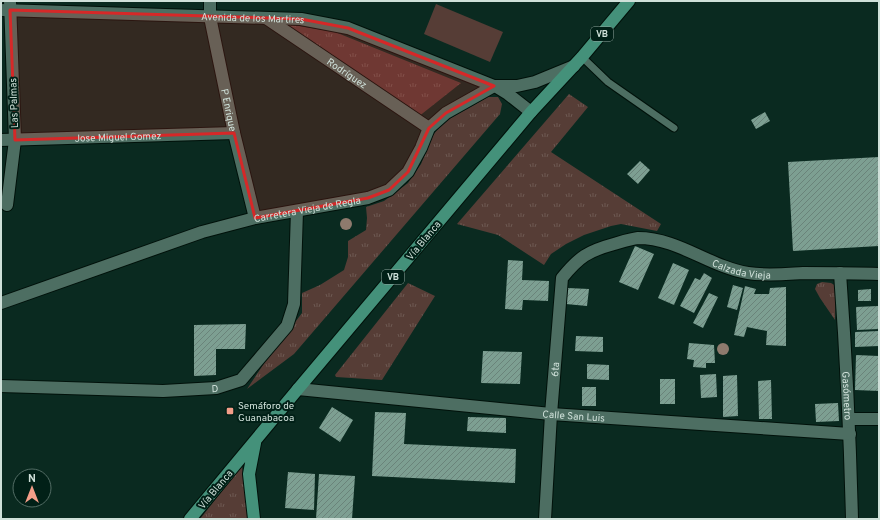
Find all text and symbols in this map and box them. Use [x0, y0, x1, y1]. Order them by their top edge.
street label: Avenida de los Martires [201, 11, 306, 28]
road number: VB [591, 27, 613, 41]
street label: Rodríguez [324, 56, 369, 92]
street label: Las Palmas [7, 77, 22, 128]
street label: P Enrique [217, 88, 239, 133]
street label: Jose Miguel Gomez [74, 130, 162, 146]
street label: Carretera Vieja de Regla [253, 194, 362, 226]
street label: Vía Blanca [404, 219, 444, 263]
street label: Calzada Vieja [710, 257, 771, 283]
road number: VB [382, 270, 404, 284]
street label: 6ta [549, 361, 563, 377]
street label: Gasómetro [838, 371, 854, 421]
street label: D [211, 383, 219, 396]
place label: Semáforo de Guanabacoa [238, 400, 294, 425]
marker: Semáforo de Guanabacoa [225, 406, 235, 416]
street label: Calle San Luis [542, 408, 606, 426]
north arrow [12, 468, 52, 508]
street label: Vía Blanca [196, 468, 236, 512]
text: N [28, 472, 36, 486]

